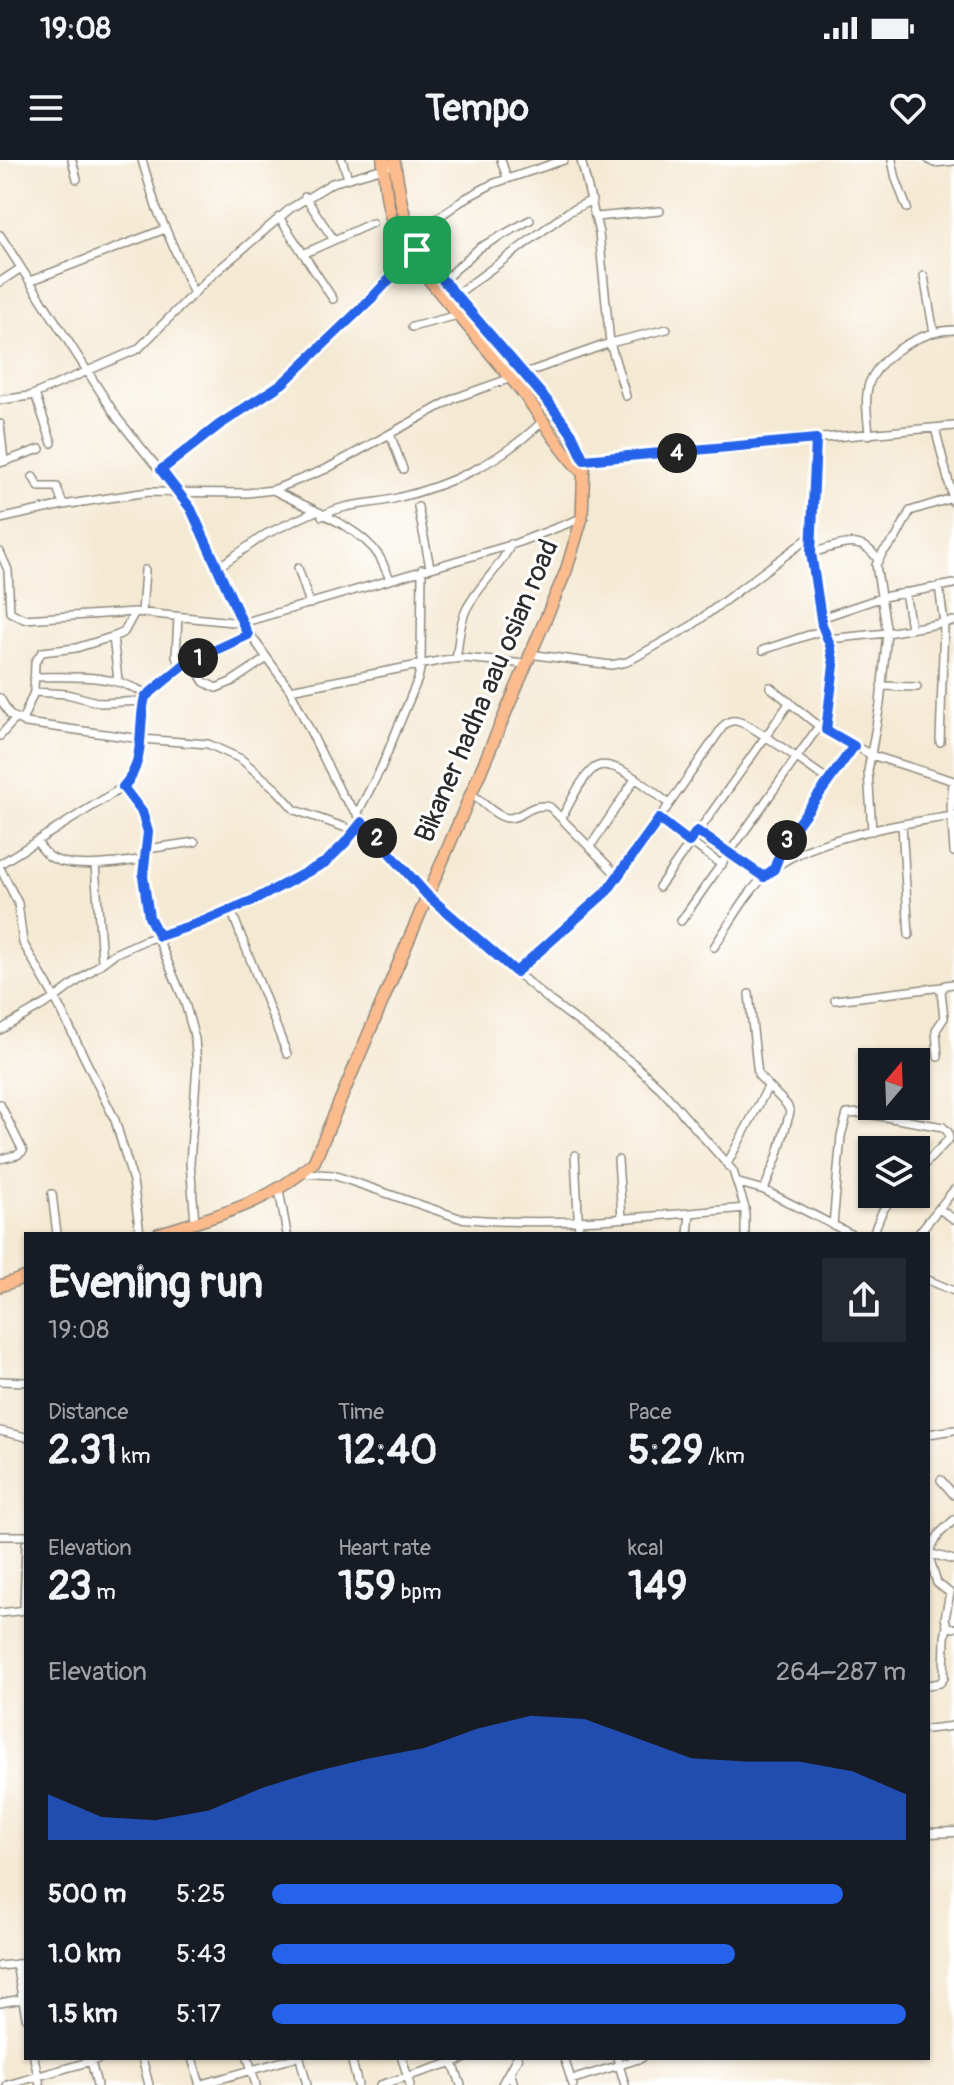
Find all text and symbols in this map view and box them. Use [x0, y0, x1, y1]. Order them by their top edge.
text: 19:08 [40, 10, 111, 47]
icon: menu [24, 86, 68, 130]
text: Tempo [425, 86, 529, 131]
icon: heart [886, 86, 930, 130]
pin [383, 216, 451, 284]
icon: arrive [395, 228, 439, 272]
pin: 4 [657, 433, 697, 473]
text: 4 [671, 439, 683, 467]
street label: Bikaner hadha aau osian road [407, 534, 567, 848]
pin: 1 [178, 638, 218, 678]
text: 1 [194, 644, 202, 672]
pin: 2 [357, 818, 397, 858]
pin: 3 [767, 820, 807, 860]
text: 2 [371, 824, 383, 852]
text: 3 [781, 826, 793, 854]
north arrow [858, 1048, 930, 1120]
map controls [858, 1048, 930, 1208]
button: layers [858, 1136, 930, 1208]
text: Evening run [48, 1256, 263, 1311]
button: share [822, 1258, 906, 1342]
text: 19:08 [48, 1314, 109, 1346]
text: Distance [48, 1398, 128, 1426]
text: Time [338, 1398, 384, 1426]
text: Pace [628, 1398, 672, 1426]
text: 2.31 [48, 1426, 117, 1475]
text: 12:40 [338, 1426, 437, 1475]
text: 5:29 [628, 1426, 703, 1475]
text: km [117, 1442, 151, 1470]
text: /km [703, 1442, 745, 1470]
text: Elevation [48, 1534, 132, 1562]
text: Heart rate [338, 1534, 431, 1562]
text: kcal [628, 1534, 664, 1562]
text: 23 [48, 1562, 91, 1611]
text: 159 [338, 1562, 396, 1611]
text: 149 [628, 1562, 687, 1611]
text: m [91, 1578, 116, 1606]
text: bpm [396, 1578, 441, 1606]
text: Elevation [48, 1656, 147, 1688]
text: 264–287 m [776, 1656, 906, 1688]
text: 500 m [48, 1878, 126, 1910]
text: 5:25 [176, 1878, 226, 1910]
text: 1.0 km [48, 1938, 121, 1970]
text: 5:43 [176, 1938, 227, 1970]
text: 1.5 km [48, 1998, 118, 2030]
text: 5:17 [176, 1998, 221, 2030]

